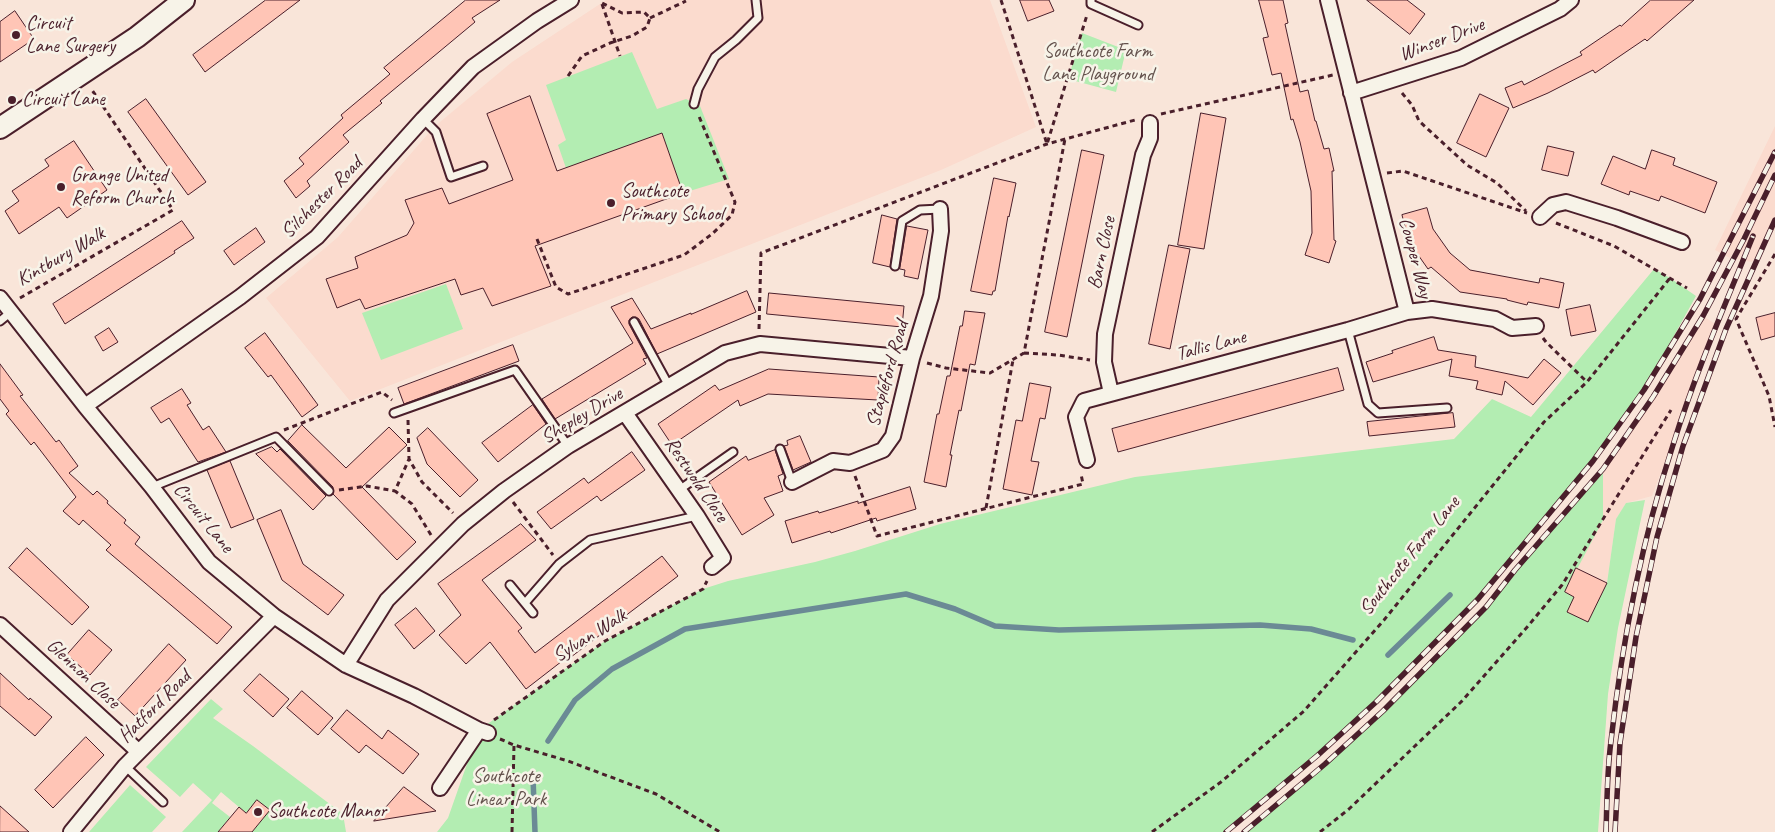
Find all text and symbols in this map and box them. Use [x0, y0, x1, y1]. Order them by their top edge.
place label: Circuit Lane Surgery [26, 12, 115, 59]
street label: Winser Drive [1396, 13, 1488, 67]
marker: Circuit Lane Surgery [10, 29, 22, 41]
park label: Southcote Farm Lane Playground [1042, 40, 1154, 87]
place label: Circuit Lane [22, 88, 105, 112]
marker: Circuit Lane [6, 94, 18, 106]
street label: Silchester Road [276, 152, 368, 244]
place label: Grange United Reform Church [71, 164, 174, 211]
place label: Southcote Primary School [621, 180, 723, 227]
marker: Grange United Reform Church [55, 181, 67, 193]
marker: Southcote Primary School [605, 197, 617, 209]
street label: Barn Close [1083, 215, 1121, 291]
street label: Cowper Way [1393, 215, 1437, 301]
street label: Kintbury Walk [12, 222, 110, 292]
street label: Stapleford Road [861, 318, 915, 430]
street label: Tallis Lane [1174, 325, 1248, 367]
street label: Shepley Drive [537, 382, 627, 450]
street label: Restwold Close [659, 433, 733, 527]
street label: Circuit Lane [168, 478, 238, 558]
street label: Southcote Farm Lane [1355, 492, 1465, 620]
street label: Sylvan Walk [549, 604, 631, 668]
street label: Glennon Close [41, 634, 125, 714]
street label: Hatford Road [114, 666, 196, 748]
park label: Southcote Linear Park [466, 765, 546, 812]
place label: Southcote Manor [268, 800, 387, 824]
marker: Southcote Manor [252, 806, 264, 818]

